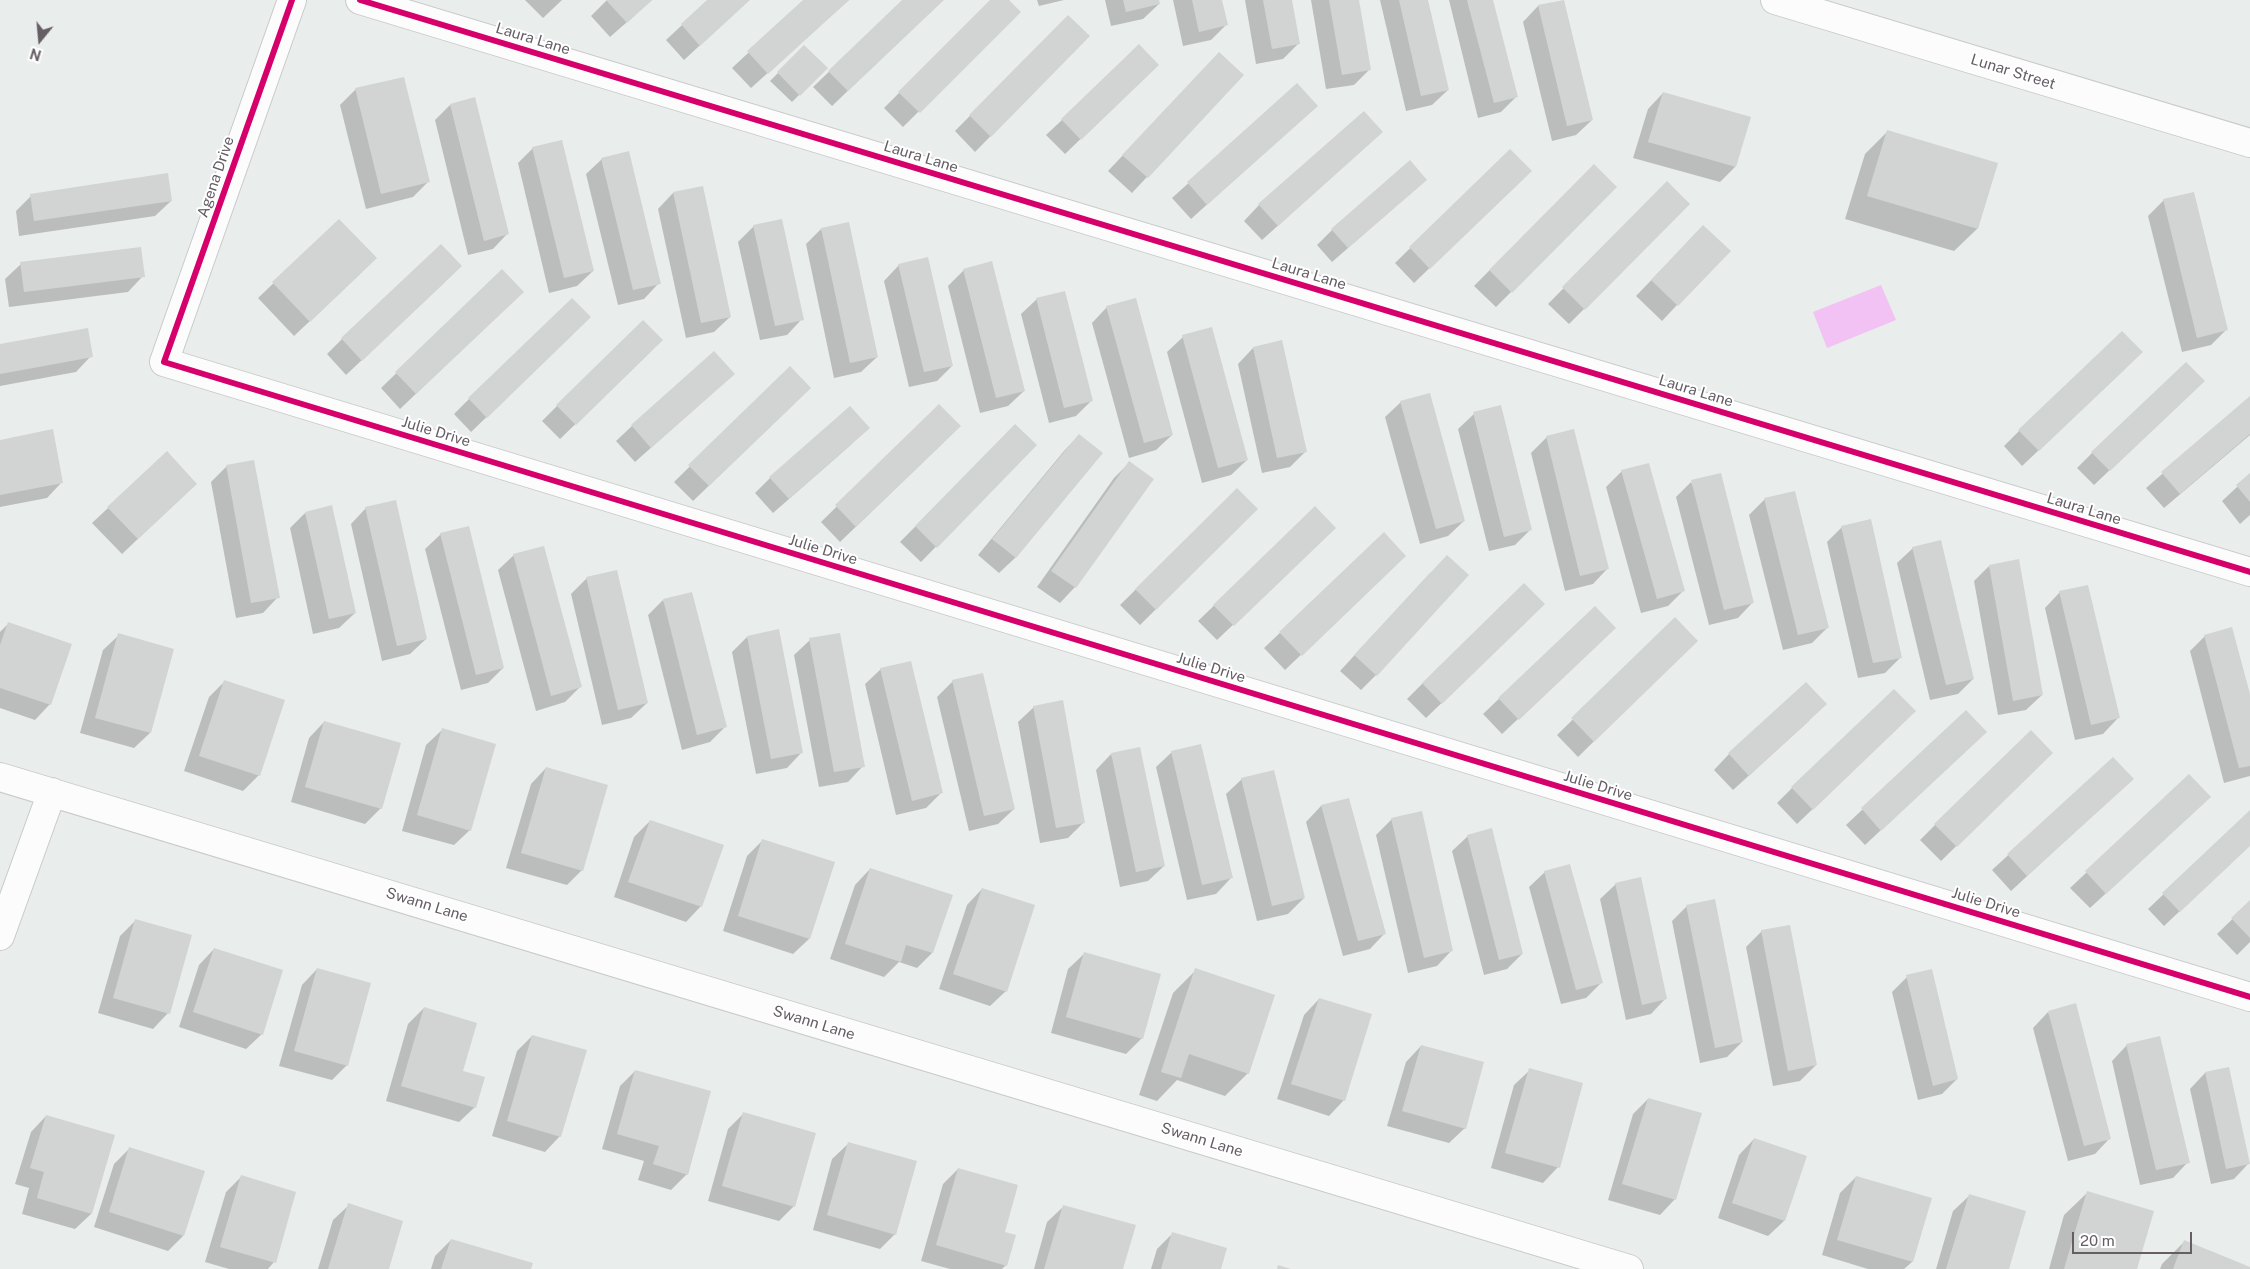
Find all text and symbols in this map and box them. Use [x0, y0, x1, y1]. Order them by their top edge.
north arrow [15, 15, 65, 65]
street label: Laura Lane [494, 19, 572, 59]
text: N [28, 45, 43, 64]
street label: Lunar Street [1968, 51, 2058, 93]
street label: Agena Drive [194, 134, 238, 220]
street label: Laura Lane [882, 137, 960, 177]
street label: Laura Lane [1270, 254, 1348, 294]
street label: Laura Lane [1657, 371, 1735, 411]
street label: Julie Drive [399, 413, 473, 451]
street label: Laura Lane [2045, 489, 2123, 529]
street label: Julie Drive [786, 531, 860, 569]
street label: Julie Drive [1174, 649, 1248, 687]
street label: Julie Drive [1561, 767, 1635, 805]
street label: Swann Lane [384, 884, 470, 926]
street label: Julie Drive [1949, 884, 2023, 922]
street label: Swann Lane [771, 1002, 857, 1044]
street label: Swann Lane [1159, 1119, 1245, 1161]
scale bar [2075, 1222, 2195, 1254]
text: 20 m [2080, 1232, 2115, 1249]

